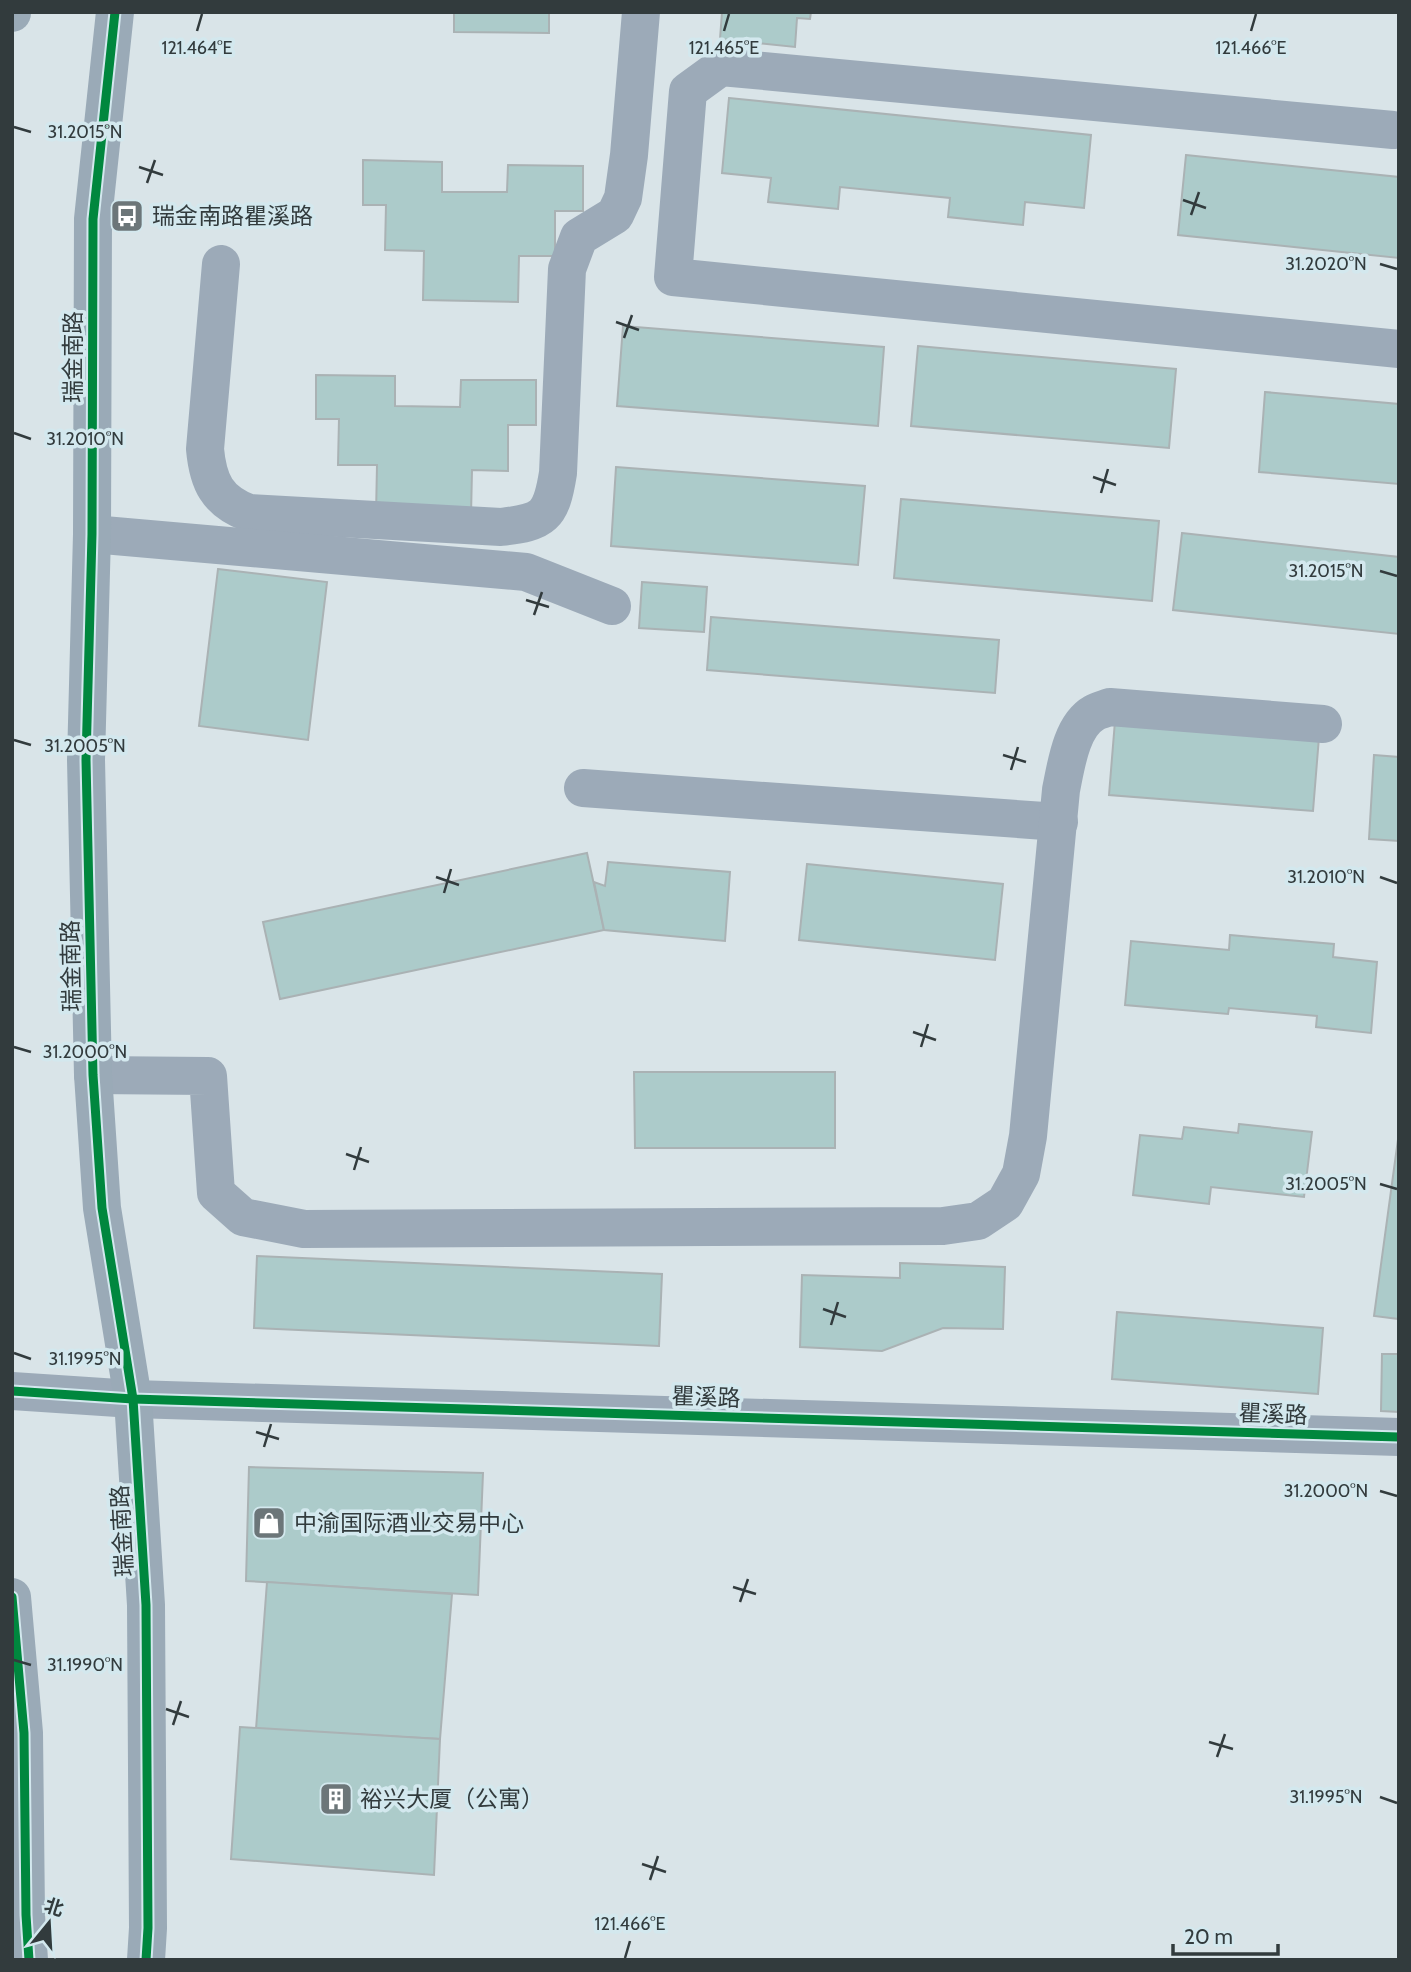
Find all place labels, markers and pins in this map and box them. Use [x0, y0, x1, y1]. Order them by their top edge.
bus stop icon: 瑞金南路瞿溪路 [108, 197, 146, 235]
place label: 瑞金南路瞿溪路 [152, 202, 313, 230]
shop icon: 中渝国际酒业交易中心 [250, 1504, 288, 1542]
place label: 中渝国际酒业交易中心 [294, 1509, 524, 1537]
building icon: 裕兴大厦（公寓） [317, 1780, 355, 1818]
place label: 裕兴大厦（公寓） [360, 1785, 544, 1813]

